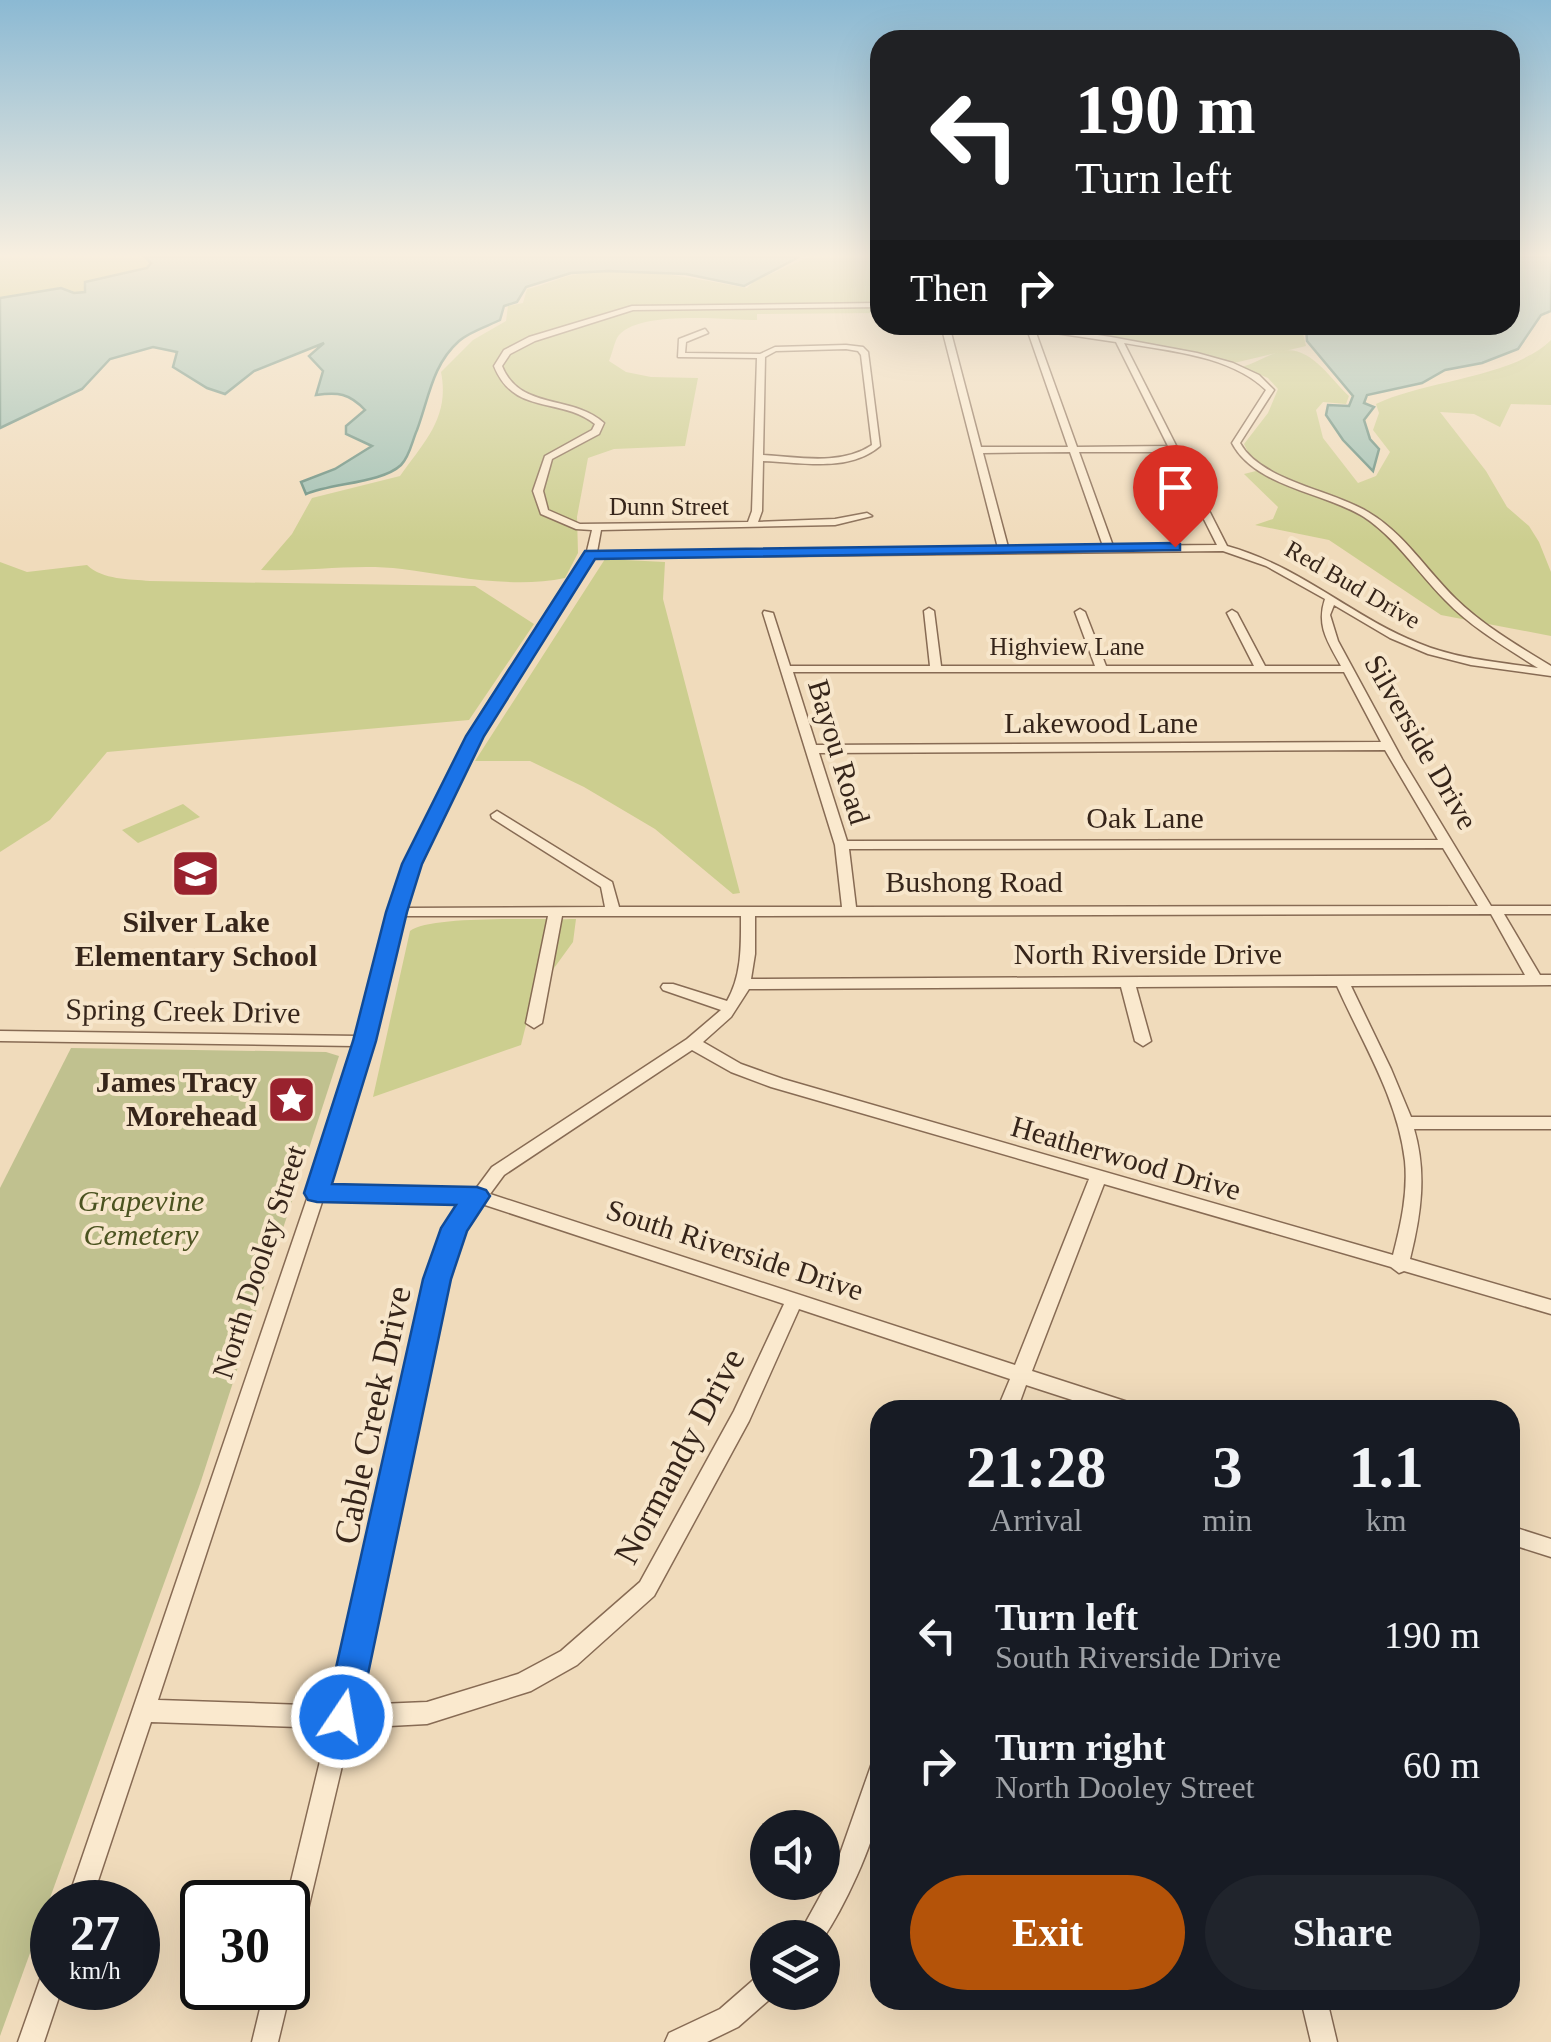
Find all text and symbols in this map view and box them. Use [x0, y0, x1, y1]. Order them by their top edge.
icon: left [910, 70, 1040, 200]
text: 190 m [1075, 71, 1256, 148]
text: Turn left [1075, 153, 1232, 203]
icon: right [1008, 260, 1063, 315]
text: Then [910, 267, 988, 309]
pin [1133, 445, 1218, 548]
icon: arrive [1148, 460, 1203, 515]
street label: Dunn Street [609, 493, 729, 520]
street label: Red Bud Drive [1280, 535, 1425, 634]
street label: Highview Lane [990, 633, 1144, 660]
street label: Silverside Drive [1358, 649, 1485, 835]
street label: Bayou Road [802, 676, 877, 828]
street label: Lakewood Lane [1004, 706, 1198, 739]
street label: Oak Lane [1086, 801, 1204, 834]
school or university icon: Silver Lake Elementary School [170, 847, 222, 899]
street label: Bushong Road [885, 865, 1063, 898]
place label: Silver Lake Elementary School [75, 905, 317, 972]
street label: North Riverside Drive [1014, 937, 1282, 970]
street label: Spring Creek Drive [65, 992, 301, 1029]
place label: James Tracy Morehead [96, 1065, 257, 1132]
place icon: James Tracy Morehead [266, 1073, 318, 1125]
street label: Heatherwood Drive [1007, 1109, 1245, 1206]
street label: North Dooley Street [205, 1140, 312, 1383]
park label: Grapevine Cemetery [78, 1184, 204, 1251]
street label: South Riverside Drive [602, 1192, 868, 1307]
street label: Cable Creek Drive [326, 1283, 419, 1547]
street label: Normandy Drive [606, 1342, 753, 1571]
text: 21:28 [966, 1434, 1106, 1500]
text: 3 [1212, 1434, 1242, 1500]
text: 1.1 [1349, 1434, 1424, 1500]
text: Arrival [990, 1502, 1082, 1538]
text: min [1203, 1502, 1252, 1538]
text: km [1366, 1502, 1407, 1538]
text: Turn left [995, 1596, 1138, 1638]
icon: left [910, 1608, 965, 1663]
text: 190 m [1384, 1614, 1480, 1656]
text: South Riverside Drive [995, 1639, 1281, 1675]
position arrow [290, 1665, 394, 1769]
text: Turn right [995, 1726, 1166, 1768]
icon: right [910, 1738, 965, 1793]
text: 60 m [1403, 1744, 1480, 1786]
text: North Dooley Street [995, 1769, 1255, 1805]
map controls [750, 1810, 840, 2010]
button: sound [750, 1810, 840, 1900]
button: Exit [910, 1875, 1185, 1990]
button: Share [1205, 1875, 1480, 1990]
speed limit sign: 30 [180, 1880, 310, 2010]
text: 27 [70, 1905, 120, 1961]
button: layers [750, 1920, 840, 2010]
text: km/h [69, 1957, 121, 1984]

